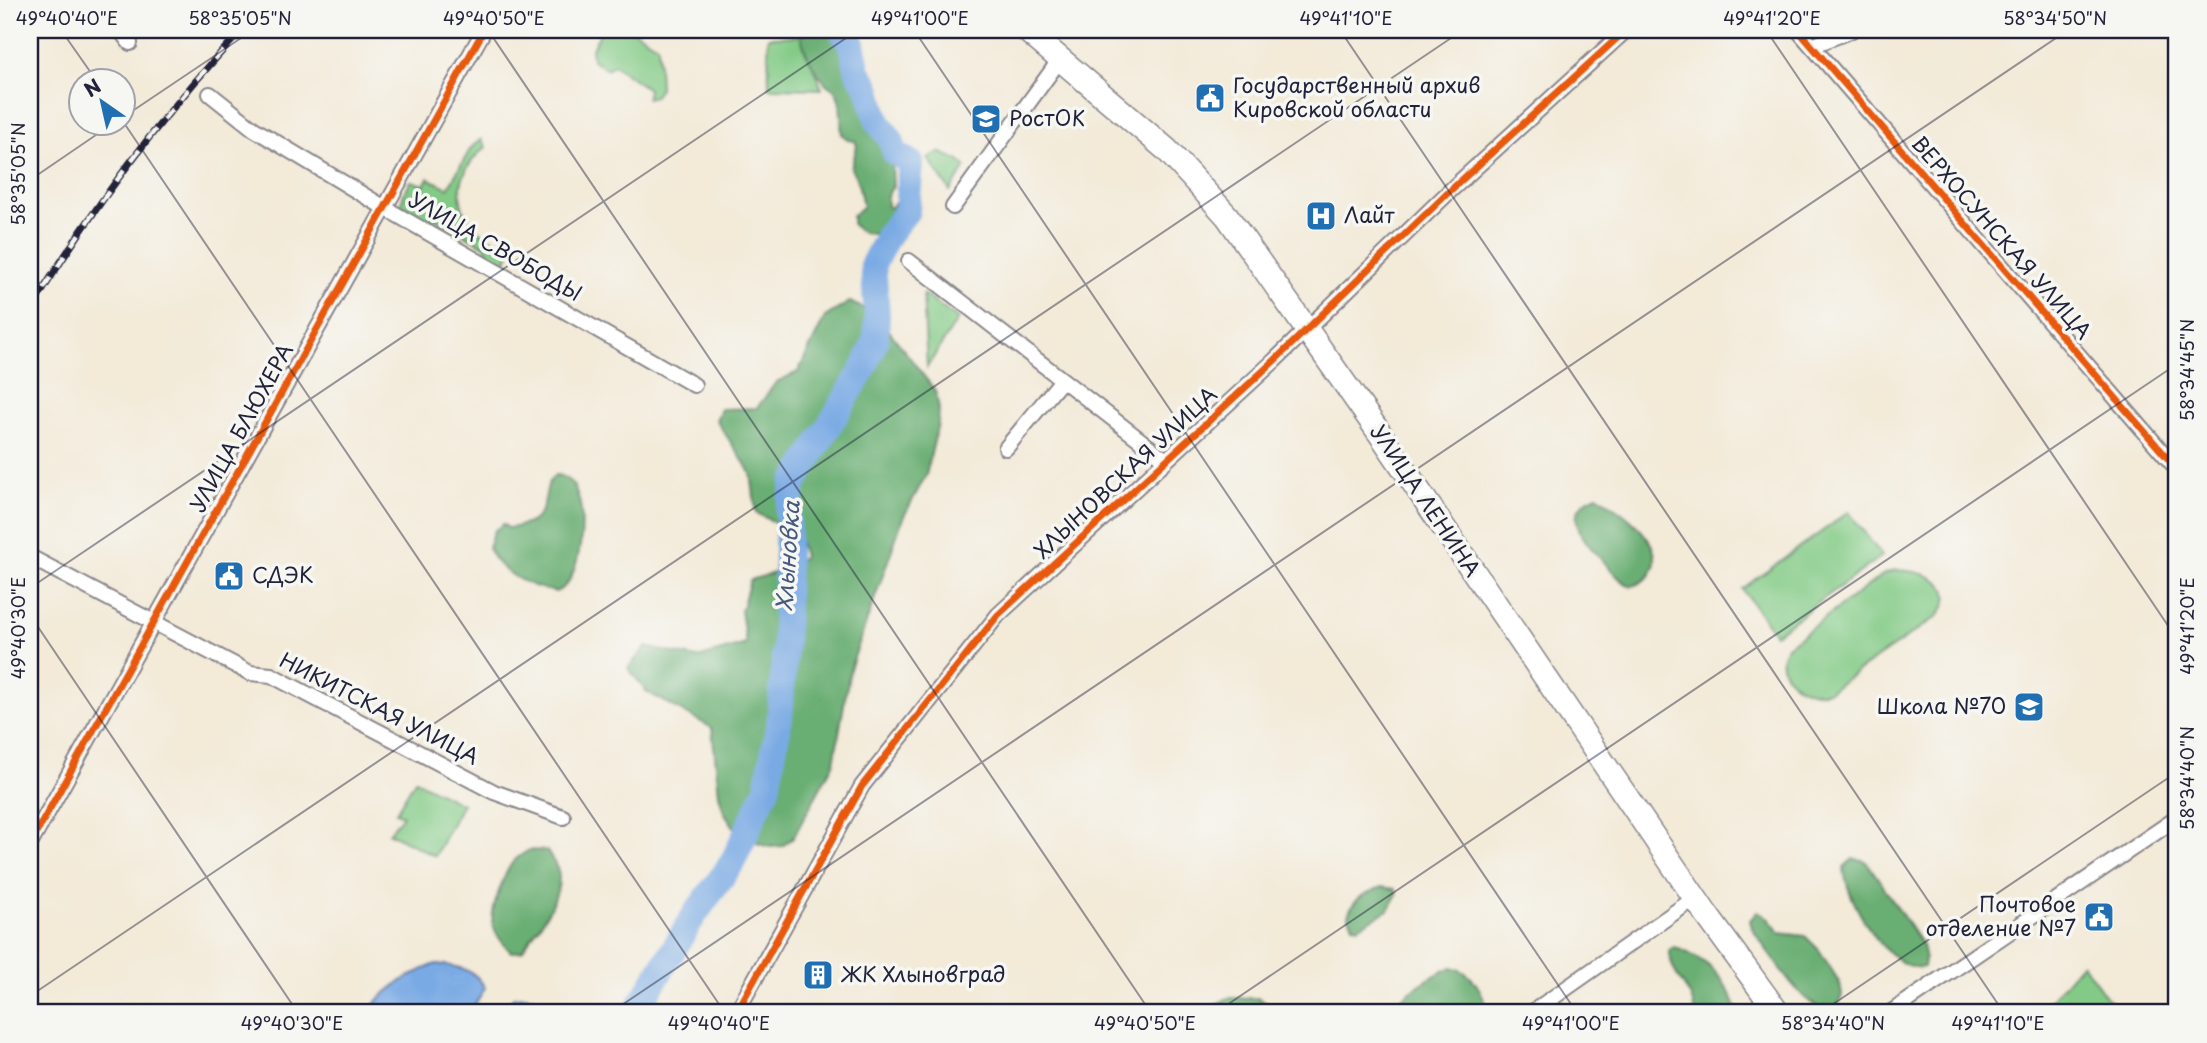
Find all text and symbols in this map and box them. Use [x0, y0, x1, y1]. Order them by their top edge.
text: 49°40'40"E [16, 4, 118, 31]
text: 58°35'05"N [188, 4, 292, 31]
text: 49°40'50"E [443, 4, 545, 31]
text: 49°41'00"E [871, 4, 969, 31]
text: 49°41'10"E [1299, 4, 1393, 31]
text: 49°41'20"E [1723, 4, 1821, 31]
text: 58°34'50"N [2003, 4, 2107, 31]
north arrow [66, 66, 136, 136]
place label: Государственный архив Кировской области [1233, 68, 1480, 124]
text: N [78, 71, 106, 103]
public building icon: Государственный архив Кировской области [1193, 81, 1227, 115]
place label: РостОК [1009, 101, 1085, 133]
school or university icon: РостОК [969, 102, 1003, 136]
text: 58°35'05"N [4, 122, 31, 226]
street label: ВЕРХОСУНСКАЯ УЛИЦА [1905, 128, 2100, 346]
street label: УЛИЦА СВОБОДЫ [403, 183, 589, 308]
place label: Лайт [1344, 198, 1395, 230]
hospital icon: Лайт [1304, 199, 1338, 233]
text: 58°34'45"N [2173, 319, 2200, 421]
street label: УЛИЦА БЛЮХЕРА [181, 337, 300, 517]
street label: ХЛЫНОВСКАЯ УЛИЦА [1026, 378, 1223, 565]
street label: УЛИЦА ЛЕНИНА [1364, 417, 1490, 582]
water label: Хлыновка [765, 499, 808, 612]
place label: СДЭК [252, 558, 314, 590]
public building icon: СДЭК [212, 559, 246, 593]
text: 49°40'30"E [4, 577, 31, 679]
text: 49°41'20"E [2173, 577, 2200, 675]
street label: НИКИТСКАЯ УЛИЦА [275, 643, 485, 771]
place label: Школа №70 [1877, 689, 2006, 721]
school or university icon: Школа №70 [2012, 690, 2046, 724]
text: 58°34'40"N [2173, 726, 2200, 830]
place label: Почтовое отделение №7 [1926, 887, 2076, 943]
public building icon: Почтовое отделение №7 [2082, 900, 2116, 934]
place label: ЖК Хлыновград [841, 957, 1005, 989]
building icon: ЖК Хлыновград [801, 958, 835, 992]
text: 49°40'30"E [241, 1009, 343, 1036]
text: 49°40'40"E [668, 1009, 770, 1036]
text: 49°40'50"E [1094, 1009, 1196, 1036]
text: 49°41'00"E [1522, 1009, 1620, 1036]
text: 58°34'40"N [1781, 1009, 1885, 1036]
text: 49°41'10"E [1951, 1009, 2045, 1036]

